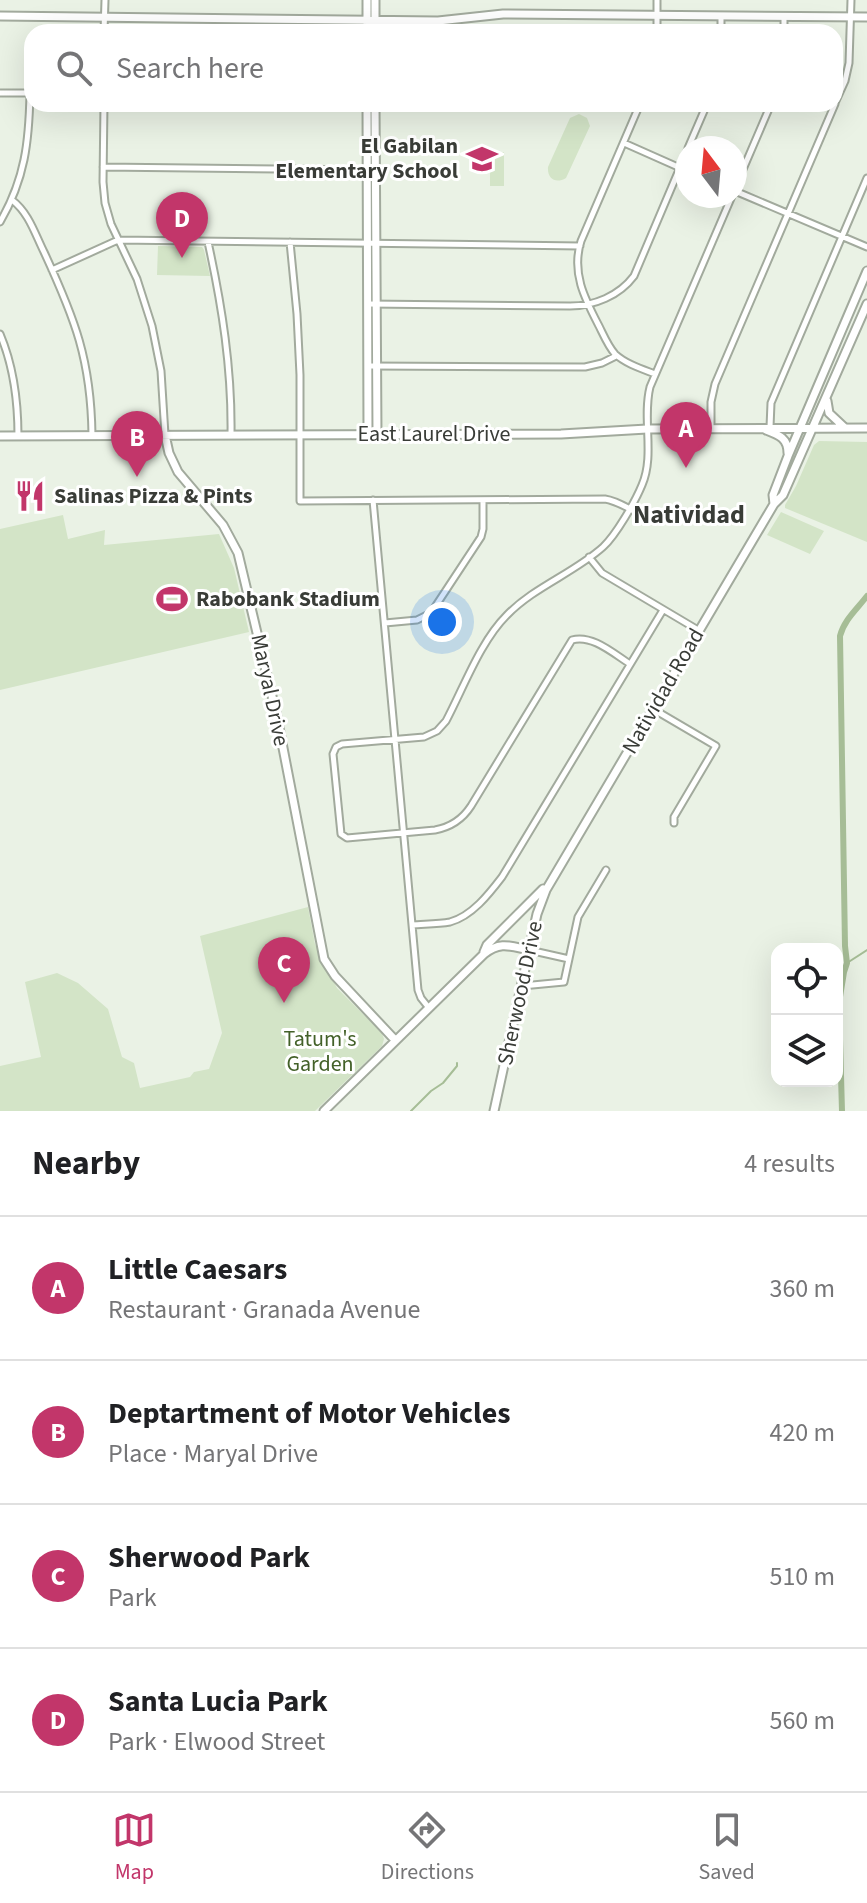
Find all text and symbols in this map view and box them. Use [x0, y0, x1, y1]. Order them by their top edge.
search box [24, 24, 843, 112]
icon: search [52, 46, 96, 90]
text: Search here [116, 47, 264, 90]
place label: El Gabilan Elementary School [275, 130, 459, 187]
north arrow [675, 136, 747, 208]
school or university icon: El Gabilan Elementary School [465, 142, 499, 176]
pin: D [156, 192, 208, 258]
pin: A [660, 402, 712, 468]
pin: B [111, 411, 163, 477]
street label: East Laurel Drive [357, 418, 511, 450]
restaurant icon: Salinas Pizza & Pints [13, 479, 47, 513]
place label: Salinas Pizza & Pints [54, 480, 253, 512]
district label: Natividad [633, 496, 745, 533]
sports icon: Rabobank Stadium [155, 582, 189, 616]
place label: Rabobank Stadium [196, 583, 380, 615]
your location [422, 602, 462, 642]
street label: Natividad Road [614, 622, 712, 760]
street label: Maryal Drive [243, 631, 298, 749]
street label: Sherwood Drive [489, 918, 551, 1068]
pin: C [258, 937, 310, 1003]
map controls [771, 943, 843, 1087]
button: locate [771, 943, 843, 1015]
button: layers [771, 1015, 843, 1087]
park label: Tatum's Garden [284, 1023, 356, 1080]
text: Nearby [32, 1139, 140, 1188]
text: 4 results [744, 1145, 835, 1182]
text: Little Caesars [108, 1248, 287, 1291]
text: A [51, 1270, 65, 1307]
text: 360 m [769, 1270, 835, 1307]
text: Restaurant · Granada Avenue [108, 1291, 420, 1328]
text: Deptartment of Motor Vehicles [108, 1392, 511, 1435]
text: B [50, 1414, 66, 1451]
text: 420 m [769, 1414, 835, 1451]
text: Place · Maryal Drive [108, 1435, 318, 1472]
text: Sherwood Park [108, 1536, 310, 1579]
text: C [50, 1558, 66, 1595]
text: 510 m [769, 1558, 835, 1595]
text: Park [108, 1579, 157, 1616]
text: Santa Lucia Park [108, 1680, 328, 1723]
text: D [50, 1702, 66, 1739]
text: 560 m [769, 1702, 835, 1739]
text: Park · Elwood Street [108, 1723, 325, 1760]
tab: Map [112, 1808, 156, 1888]
tab: Directions [381, 1808, 474, 1888]
tab: Saved [699, 1808, 755, 1888]

